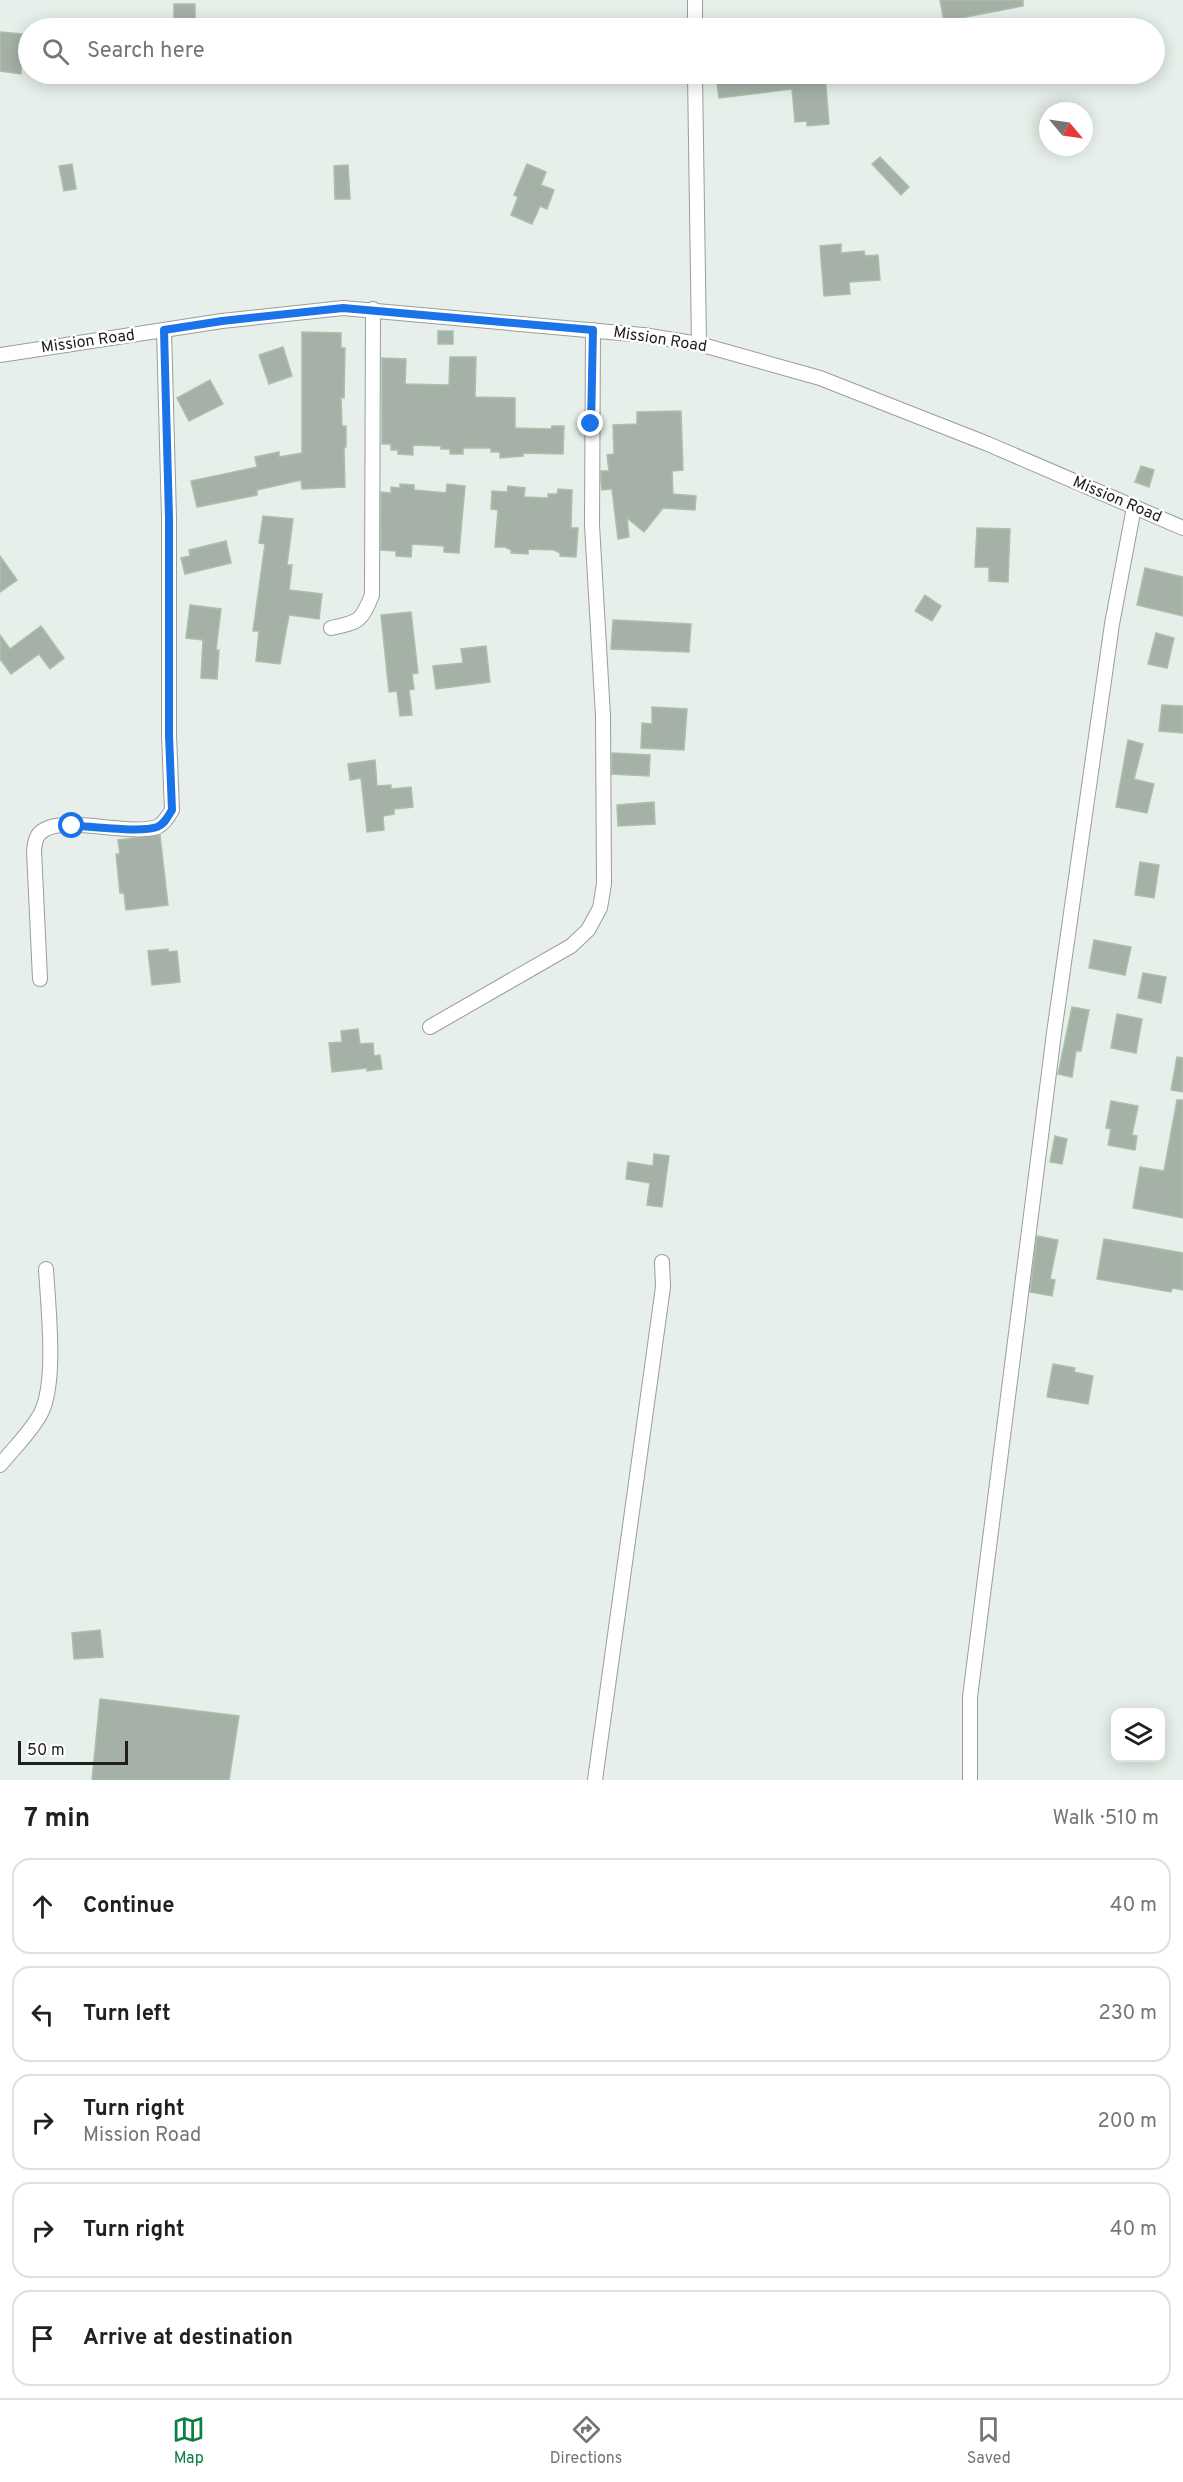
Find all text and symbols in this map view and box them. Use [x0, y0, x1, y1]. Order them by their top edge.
search box [18, 18, 1165, 84]
icon: search [39, 35, 72, 68]
text: Search here [87, 38, 205, 65]
north arrow [1039, 102, 1093, 156]
street label: Mission Road [612, 323, 708, 357]
street label: Mission Road [40, 326, 136, 358]
route end [577, 410, 603, 436]
street label: Mission Road [1070, 472, 1164, 528]
route start [58, 812, 84, 838]
map controls [1111, 1708, 1165, 1762]
button: layers [1111, 1708, 1165, 1762]
scale bar [18, 1738, 128, 1766]
text: 50 m [27, 1741, 65, 1761]
text: 7 min [24, 1803, 90, 1836]
text: Walk · 510 m [1053, 1806, 1159, 1832]
icon: ahead [26, 1890, 59, 1923]
text: Continue [83, 1893, 174, 1920]
text: 40 m [1110, 1893, 1157, 1919]
icon: left [26, 1998, 59, 2031]
text: Turn left [83, 2001, 171, 2028]
text: 230 m [1098, 2001, 1157, 2027]
text: Turn right [83, 2096, 185, 2123]
icon: right [26, 2106, 59, 2139]
text: 200 m [1098, 2109, 1157, 2135]
text: Mission Road [83, 2123, 201, 2149]
icon: right [26, 2214, 59, 2247]
text: Turn right [83, 2217, 185, 2244]
text: 40 m [1110, 2217, 1157, 2243]
icon: arrive [26, 2322, 59, 2355]
text: Arrive at destination [83, 2325, 293, 2352]
tab: Map [172, 2413, 205, 2469]
tab: Directions [550, 2413, 622, 2469]
tab: Saved [967, 2413, 1011, 2469]

